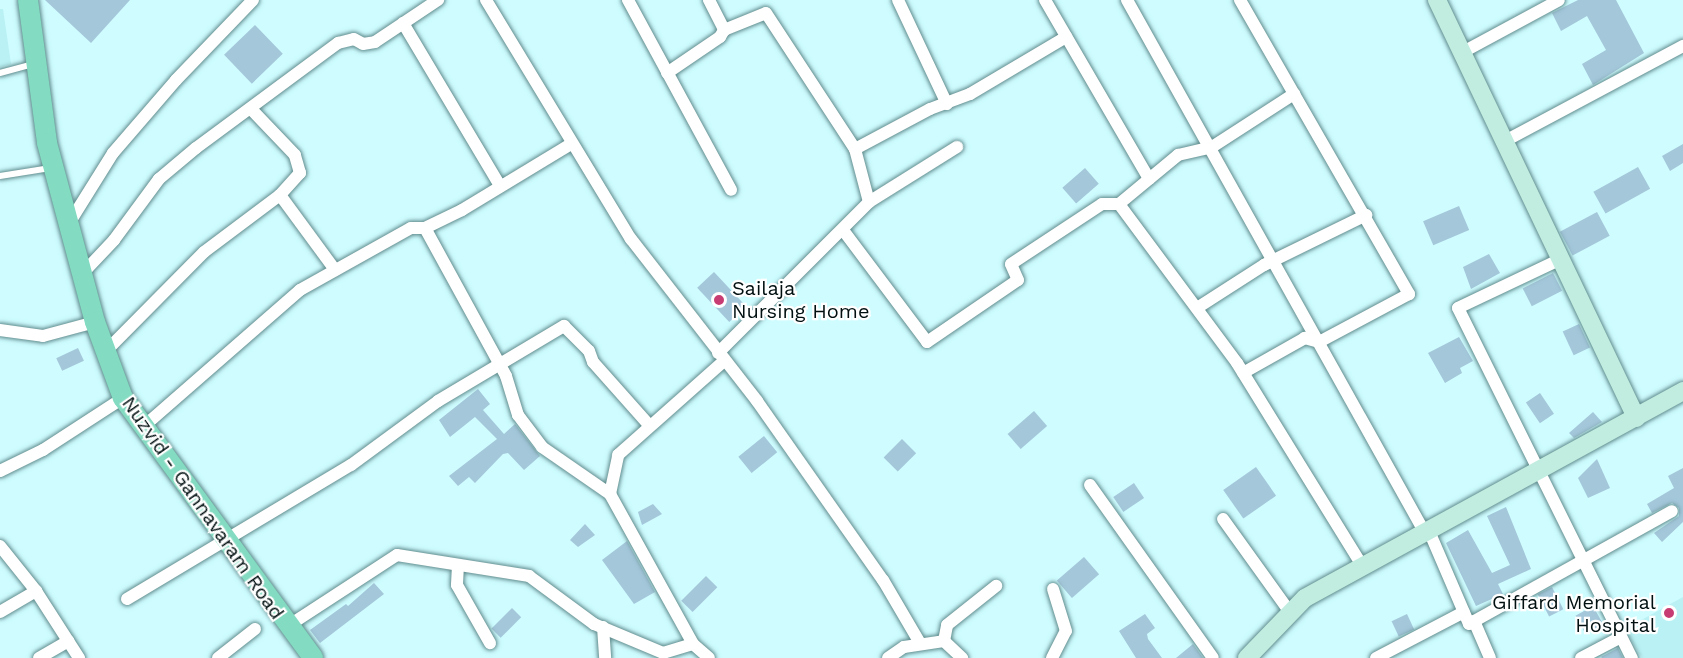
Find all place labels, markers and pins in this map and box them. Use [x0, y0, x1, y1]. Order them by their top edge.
place label: Sailaja Nursing Home [732, 276, 869, 323]
marker: Sailaja Nursing Home [710, 291, 728, 309]
place label: Giffard Memorial Hospital [1492, 590, 1656, 637]
marker: Giffard Memorial Hospital [1660, 604, 1678, 622]

